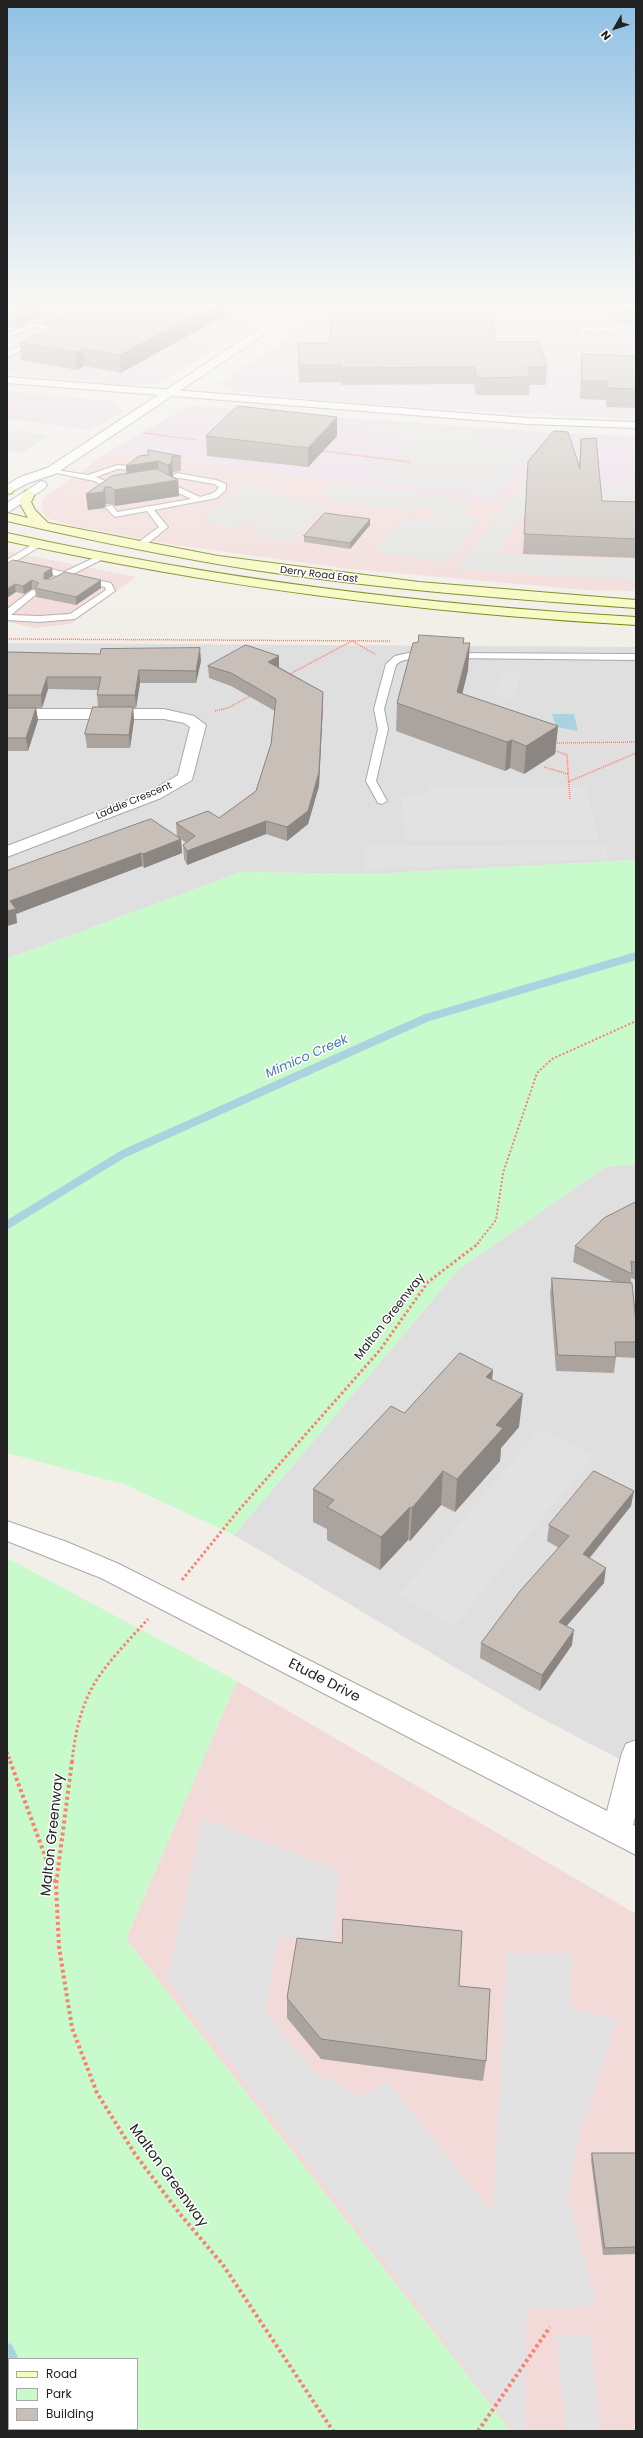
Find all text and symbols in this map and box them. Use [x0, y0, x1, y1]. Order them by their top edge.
north arrow [595, 8, 635, 48]
text: N [597, 27, 614, 44]
street label: Derry Road East [279, 564, 359, 586]
street label: Laddie Crescent [94, 780, 174, 822]
water label: Mimico Creek [263, 1032, 351, 1082]
street label: Malton Greenway [352, 1271, 428, 1363]
street label: Etude Drive [285, 1656, 363, 1706]
street label: Malton Greenway [38, 1773, 68, 1897]
street label: Malton Greenway [125, 2121, 211, 2231]
legend [8, 2358, 138, 2430]
text: Road [46, 2365, 77, 2382]
text: Park [46, 2385, 72, 2402]
text: Building [46, 2405, 94, 2422]

